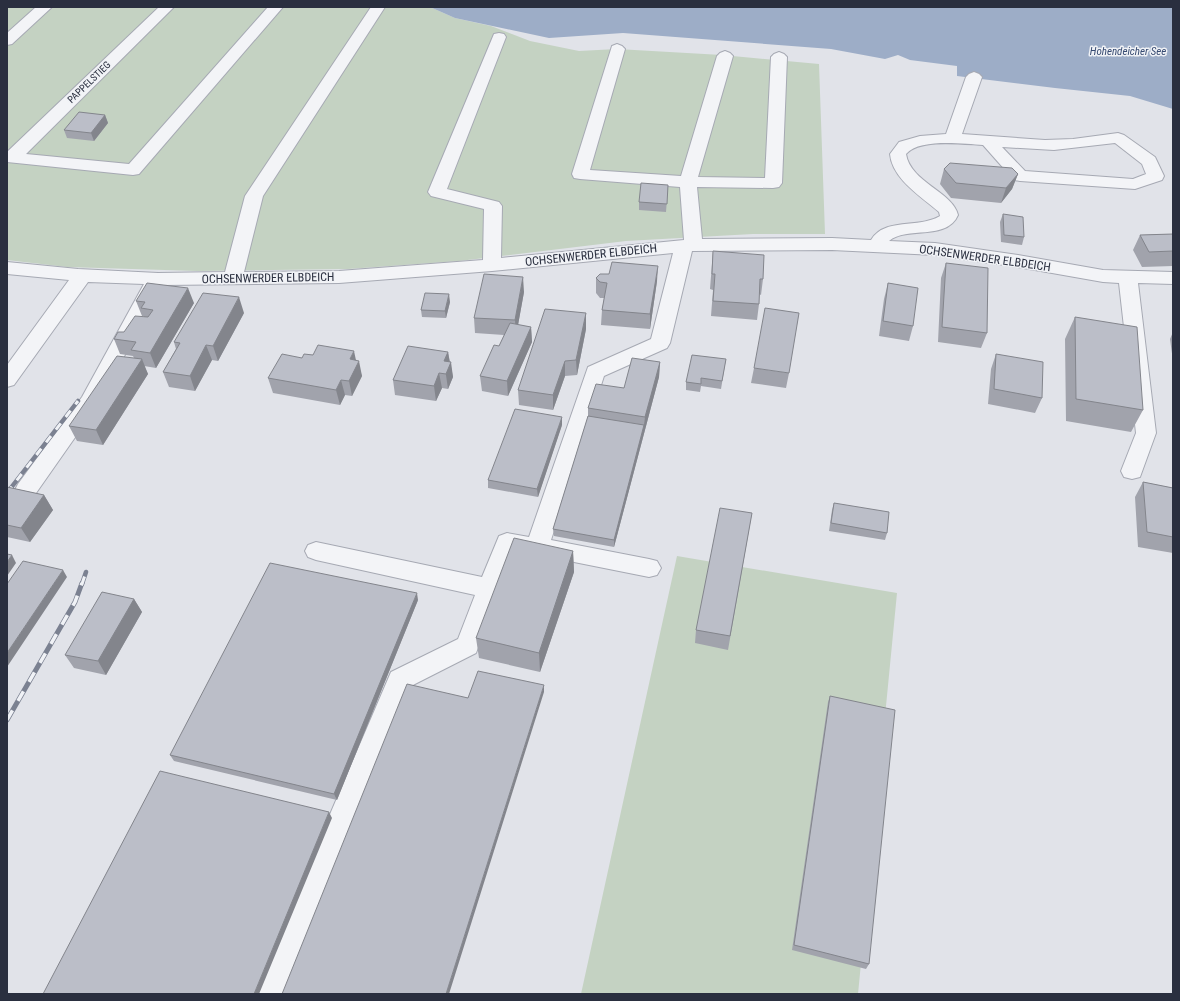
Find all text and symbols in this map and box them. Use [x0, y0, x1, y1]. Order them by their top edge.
water label: Hohendeicher See [1090, 45, 1166, 58]
street label: PAPPELSTIEG [65, 59, 113, 105]
street label: OCHSENWERDER ELBDEICH [524, 241, 658, 269]
street label: OCHSENWERDER ELBDEICH [918, 242, 1052, 274]
street label: OCHSENWERDER ELBDEICH [201, 270, 335, 286]

